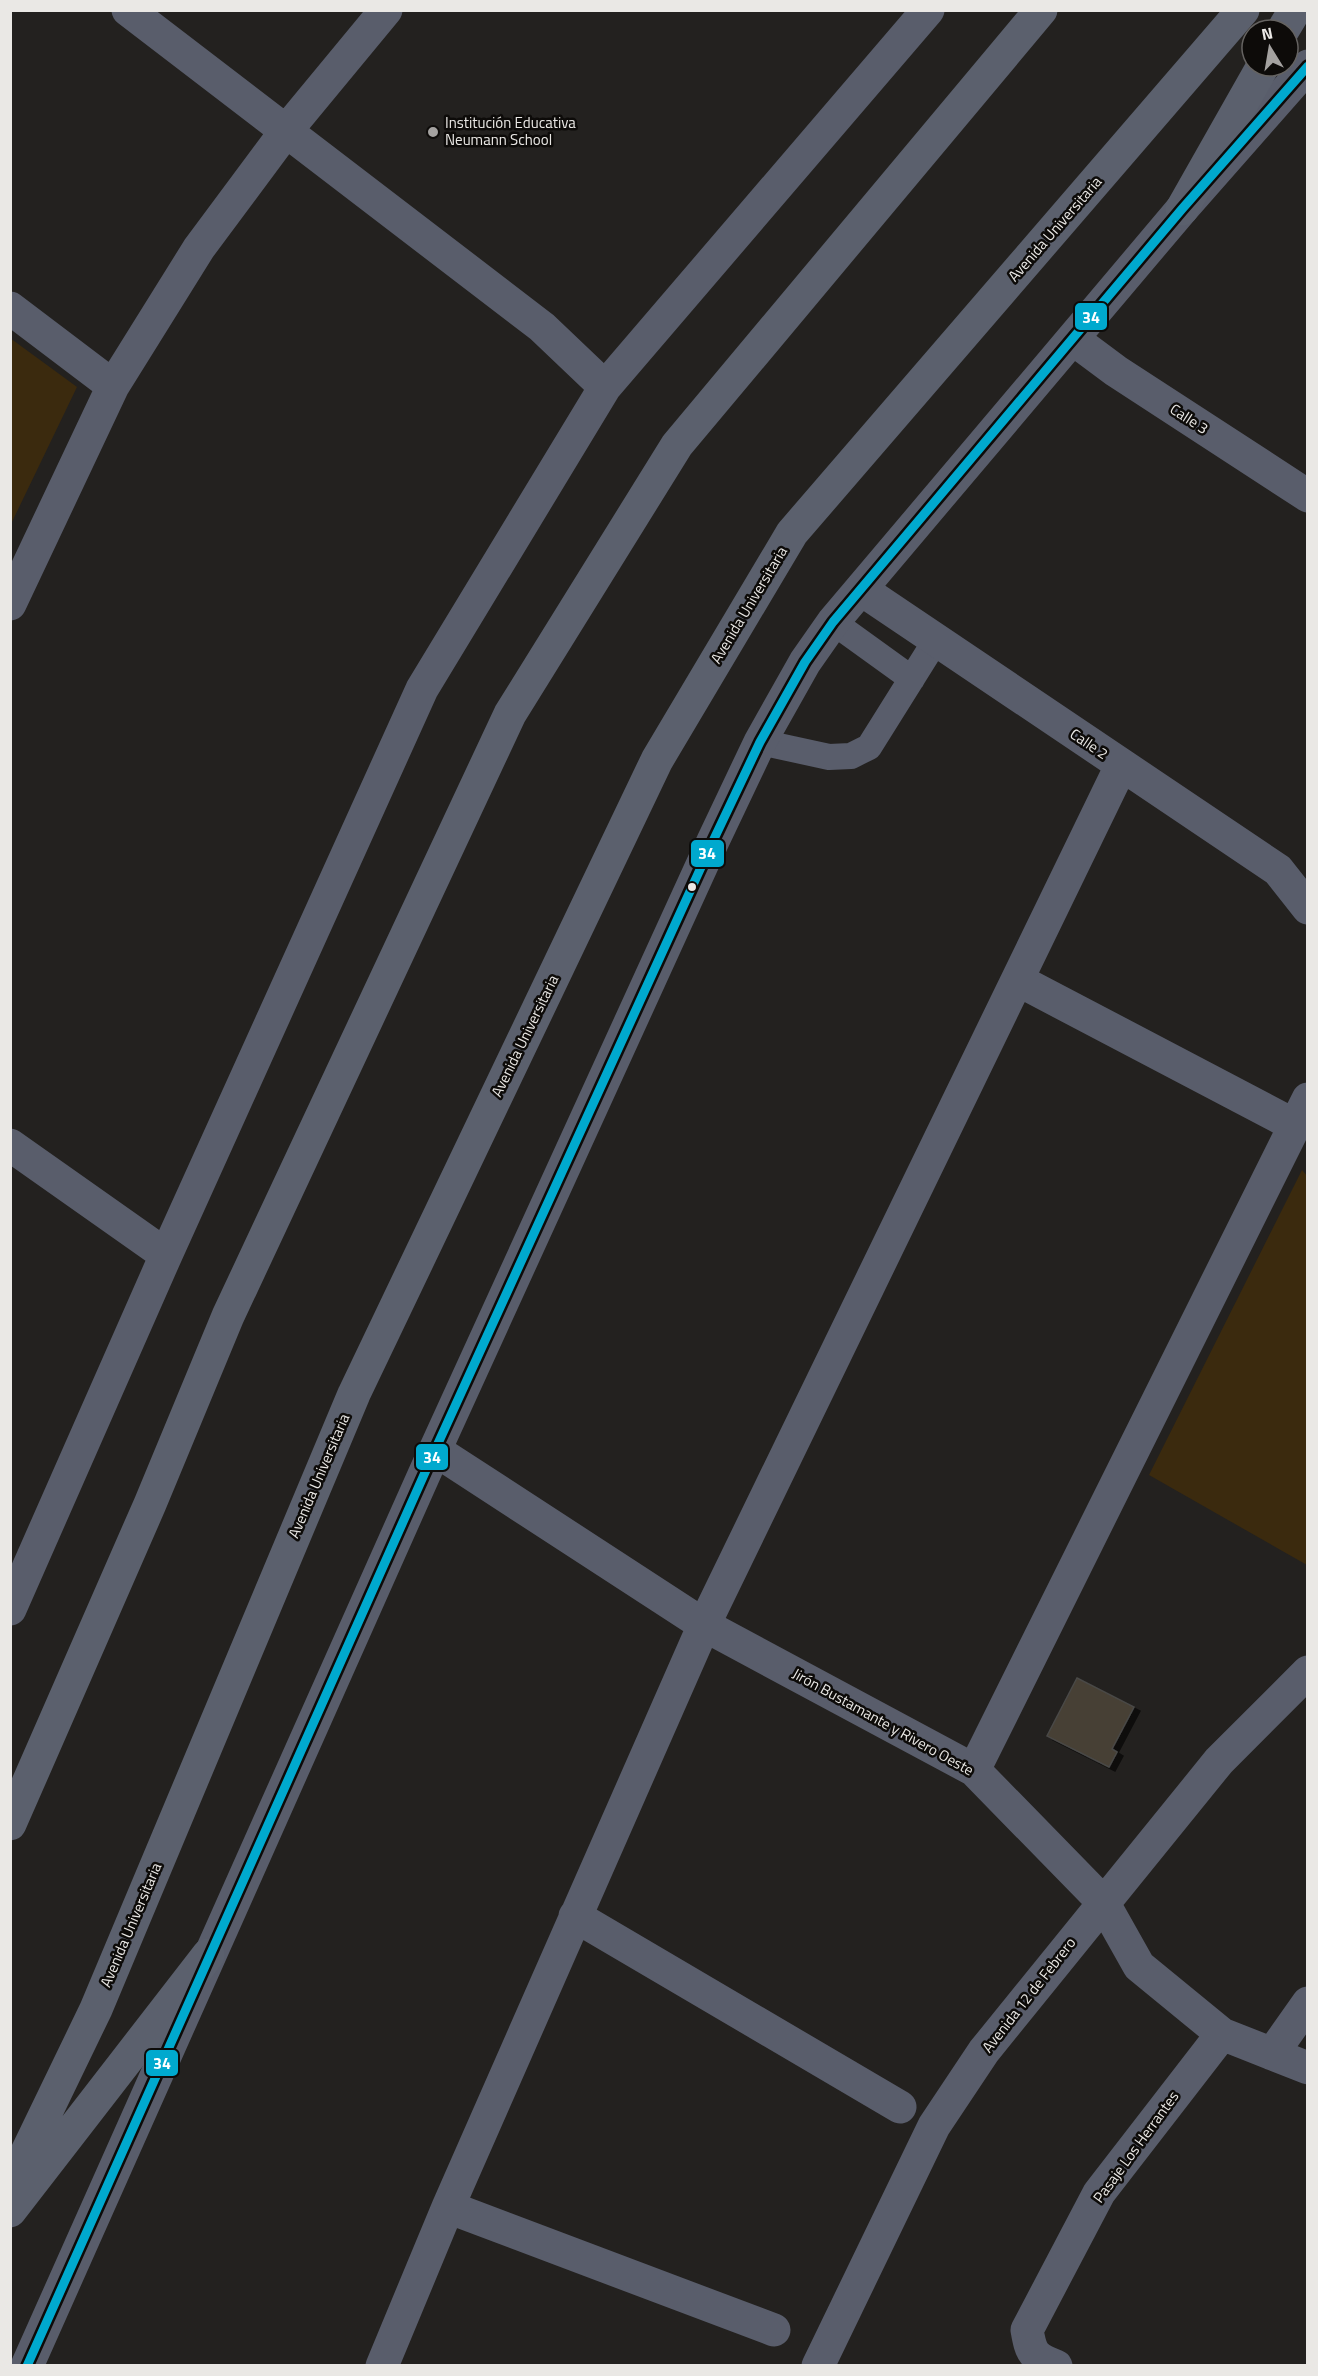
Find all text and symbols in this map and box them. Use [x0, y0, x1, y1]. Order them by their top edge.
north arrow [1240, 18, 1300, 78]
text: N [1259, 20, 1275, 46]
place label: Institución Educativa Neumann School [445, 111, 576, 151]
marker: Institución Educativa Neumann School [426, 125, 440, 139]
street label: Avenida Universitaria [1002, 170, 1107, 287]
line badge: 34 [1074, 302, 1108, 331]
text: 34 [1082, 305, 1100, 329]
street label: Calle 3 [1165, 398, 1213, 440]
street label: Avenida Universitaria [704, 541, 793, 668]
street label: Calle 2 [1065, 722, 1113, 765]
line badge: 34 [690, 839, 725, 868]
text: 34 [698, 841, 716, 865]
unlabelled marker [686, 881, 698, 893]
street label: Avenida Universitaria [485, 970, 564, 1101]
street label: Avenida Universitaria [282, 1410, 355, 1542]
line badge: 34 [415, 1443, 449, 1471]
text: 34 [423, 1445, 441, 1469]
street label: Jirón Bustamante y Rivero Oeste [788, 1662, 978, 1781]
street label: Avenida Universitaria [94, 1859, 167, 1991]
street label: Avenida 12 de Febrero [976, 1932, 1081, 2057]
line badge: 34 [145, 2049, 179, 2077]
text: 34 [153, 2051, 171, 2075]
street label: Pasaje Los Herrantes [1087, 2086, 1184, 2208]

